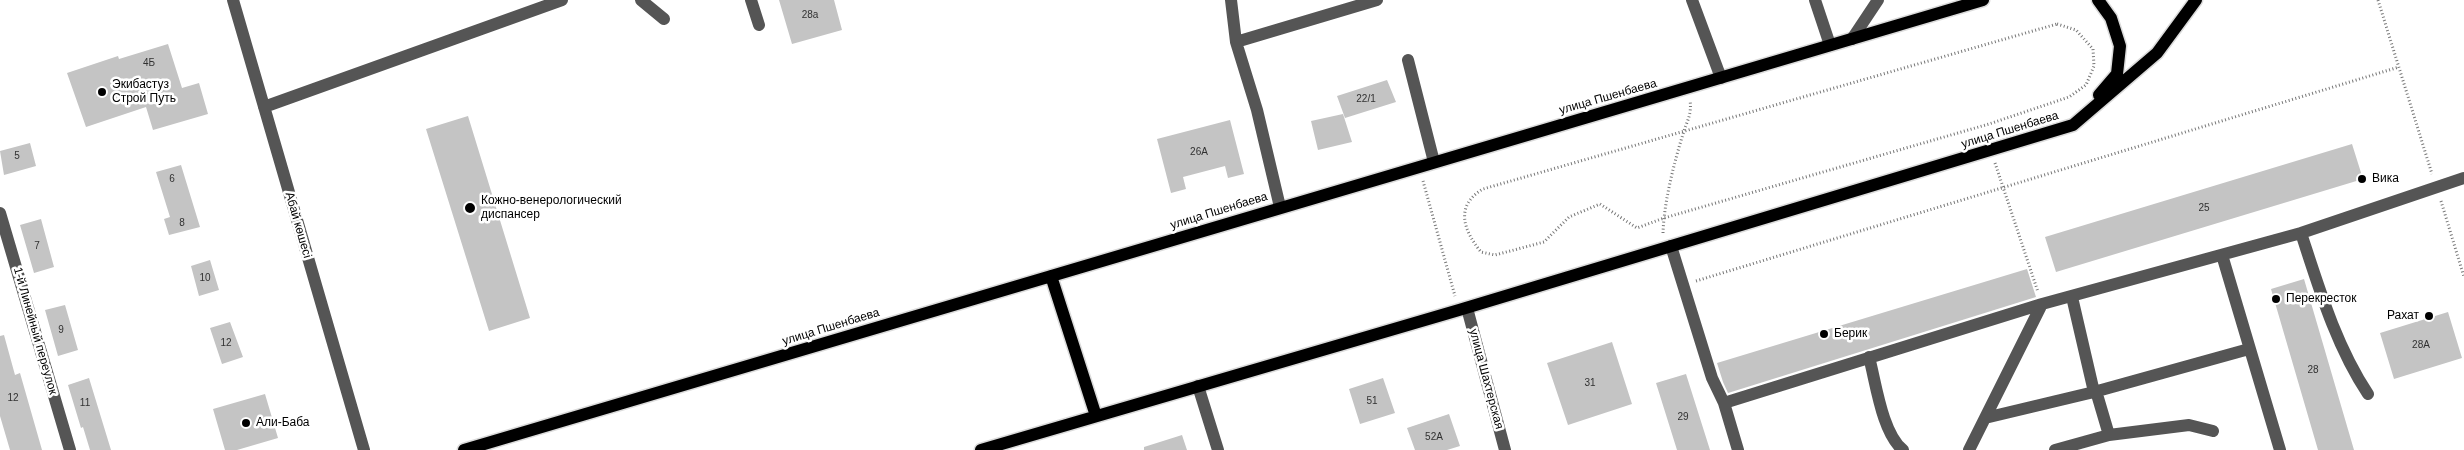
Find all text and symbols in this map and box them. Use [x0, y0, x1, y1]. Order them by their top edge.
house number: 28а [802, 9, 818, 21]
house number: 4Б [143, 57, 155, 69]
street label: улица Пшенбаева [1558, 76, 1658, 118]
place label: Экибастуз Строй Путь [112, 78, 176, 106]
marker: Экибастуз Строй Путь [96, 86, 108, 98]
house number: 22/1 [1356, 93, 1376, 105]
street label: улица Пшенбаева [1960, 108, 2060, 152]
house number: 26А [1190, 146, 1208, 158]
house number: 5 [14, 150, 20, 162]
place label: Вика [2372, 172, 2399, 186]
house number: 6 [169, 173, 175, 185]
marker: Вика [2356, 173, 2368, 185]
street label: улица Пшенбаева [1169, 189, 1269, 233]
street label: Абай көшесі [282, 190, 314, 260]
place label: Кожно-венерологический диспансер [481, 194, 622, 222]
marker: Кожно-венерологический диспансер [463, 201, 477, 215]
house number: 25 [2198, 202, 2210, 214]
house number: 8 [179, 217, 185, 229]
house number: 7 [34, 240, 40, 252]
street label: 1-й Линейный переулок [10, 266, 60, 396]
house number: 10 [199, 272, 211, 284]
place label: Перекресток [2286, 292, 2357, 306]
marker: Перекресток [2270, 293, 2282, 305]
street label: улица Пшенбаева [781, 305, 881, 349]
place label: Рахат [2387, 309, 2419, 323]
marker: Рахат [2423, 310, 2435, 322]
house number: 9 [58, 324, 64, 336]
street label: улица Шахтерская [1466, 327, 1506, 431]
place label: Берик [1834, 327, 1867, 341]
marker: Берик [1818, 328, 1830, 340]
house number: 12 [220, 337, 232, 349]
house number: 28А [2412, 339, 2430, 351]
house number: 28 [2307, 364, 2319, 376]
house number: 31 [1584, 377, 1596, 389]
house number: 12 [7, 392, 19, 404]
house number: 51 [1366, 395, 1378, 407]
house number: 11 [80, 397, 90, 409]
house number: 29 [1677, 411, 1689, 423]
place label: Али-Баба [256, 416, 310, 430]
marker: Али-Баба [240, 417, 252, 429]
house number: 52А [1425, 431, 1443, 443]

